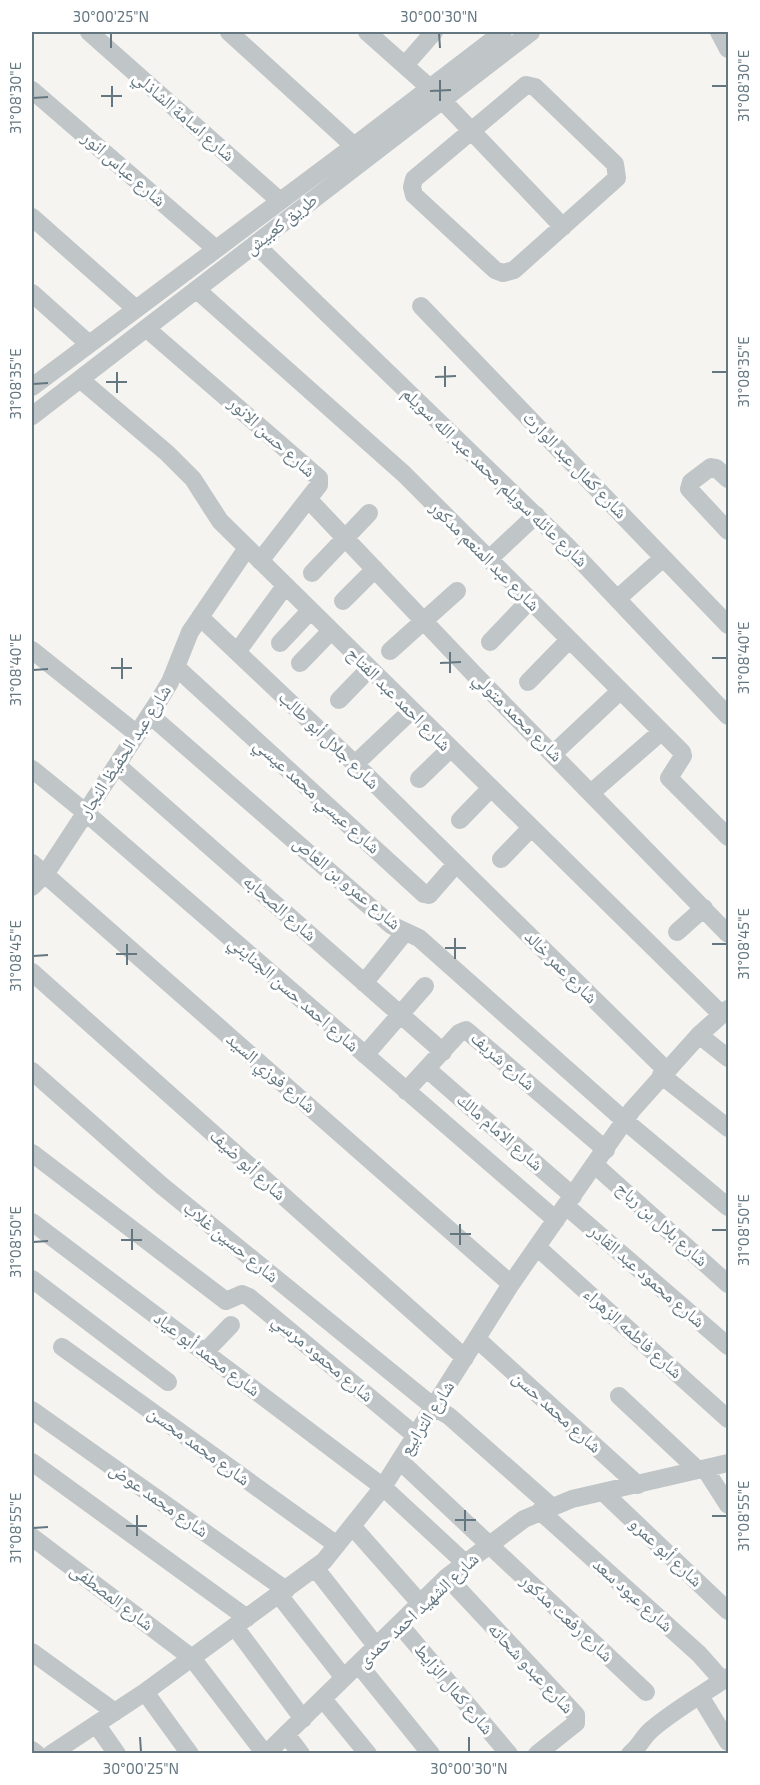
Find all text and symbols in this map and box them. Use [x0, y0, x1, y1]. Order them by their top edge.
text: 30°00'25"N [73, 7, 149, 25]
text: 30°00'30"N [400, 7, 478, 25]
text: 31°08'30"E [734, 50, 752, 122]
text: 31°08'30"E [6, 62, 24, 134]
street label: شارع اسامة الشاذلي [126, 65, 240, 169]
street label: شارع عباس انور [77, 125, 171, 211]
street label: طريق كعبيش [240, 188, 322, 259]
text: 31°08'35"E [734, 336, 752, 408]
text: 31°08'35"E [6, 348, 24, 420]
street label: شارع عائله سويلم محمد عبد الله سويلم [397, 382, 593, 572]
street label: شارع حسن الانور [223, 391, 321, 482]
street label: شارع كمال عبد الوارث [518, 406, 633, 523]
street label: شارع عبد المنعم مدكور [424, 495, 545, 616]
text: 31°08'40"E [734, 622, 752, 694]
text: 31°08'40"E [6, 634, 24, 706]
street label: شارع احمد عبد الفتاح [342, 642, 456, 756]
street label: شارع محمد متولي [466, 667, 568, 769]
street label: شارع عبد الحفيظ النجار [73, 680, 176, 822]
street label: شارع جلال أبو طالب [274, 686, 385, 794]
street label: شارع عيسي محمد عيسي [247, 733, 385, 861]
street label: شارع عمرو بن العاص [289, 831, 406, 934]
street label: شارع الصحابه [239, 869, 322, 946]
text: 31°08'45"E [734, 908, 752, 980]
text: 31°08'45"E [6, 920, 24, 992]
street label: شارع عمر خالد [520, 925, 603, 1008]
street label: شارع احمد حسن الجنايني [222, 931, 364, 1059]
street label: شارع شريف [466, 1026, 540, 1095]
street label: شارع فوزي السيد [219, 1027, 321, 1121]
street label: شارع الامام مالك [452, 1088, 548, 1176]
street label: شارع أبو ضيف [205, 1124, 291, 1205]
street label: شارع بلال بن رباح [611, 1176, 713, 1272]
text: 31°08'50"E [734, 1194, 752, 1266]
street label: شارع حسين غلاب [179, 1196, 284, 1287]
text: 31°08'50"E [6, 1206, 24, 1278]
street label: شارع محمود عبد القادر [584, 1218, 710, 1332]
street label: شارع فاطمه الزهراء [579, 1282, 688, 1383]
street label: شارع محمد أبو عياد [149, 1306, 265, 1401]
street label: شارع محمود مرسي [266, 1308, 379, 1409]
street label: شارع محمد حسن [508, 1366, 607, 1458]
street label: شارع الترابيع [394, 1376, 460, 1460]
street label: شارع محمد محسن [144, 1401, 255, 1490]
street label: شارع محمد عوض [105, 1457, 213, 1542]
text: 31°08'55"E [734, 1481, 752, 1551]
text: 31°08'55"E [6, 1493, 24, 1563]
street label: شارع أبو عمرو [625, 1512, 708, 1591]
street label: شارع الشهيد احمد حمدى [352, 1547, 483, 1672]
street label: شارع عبود سعد [588, 1553, 678, 1637]
street label: شارع المصطفى [66, 1558, 159, 1635]
street label: شارع رفعت مدكور [515, 1568, 619, 1666]
street label: شارع عبدو شحاته [483, 1617, 579, 1718]
street label: شارع كمال الزايط [410, 1638, 499, 1739]
text: 30°00'25"N [103, 1759, 179, 1777]
text: 30°00'30"N [430, 1759, 508, 1777]

